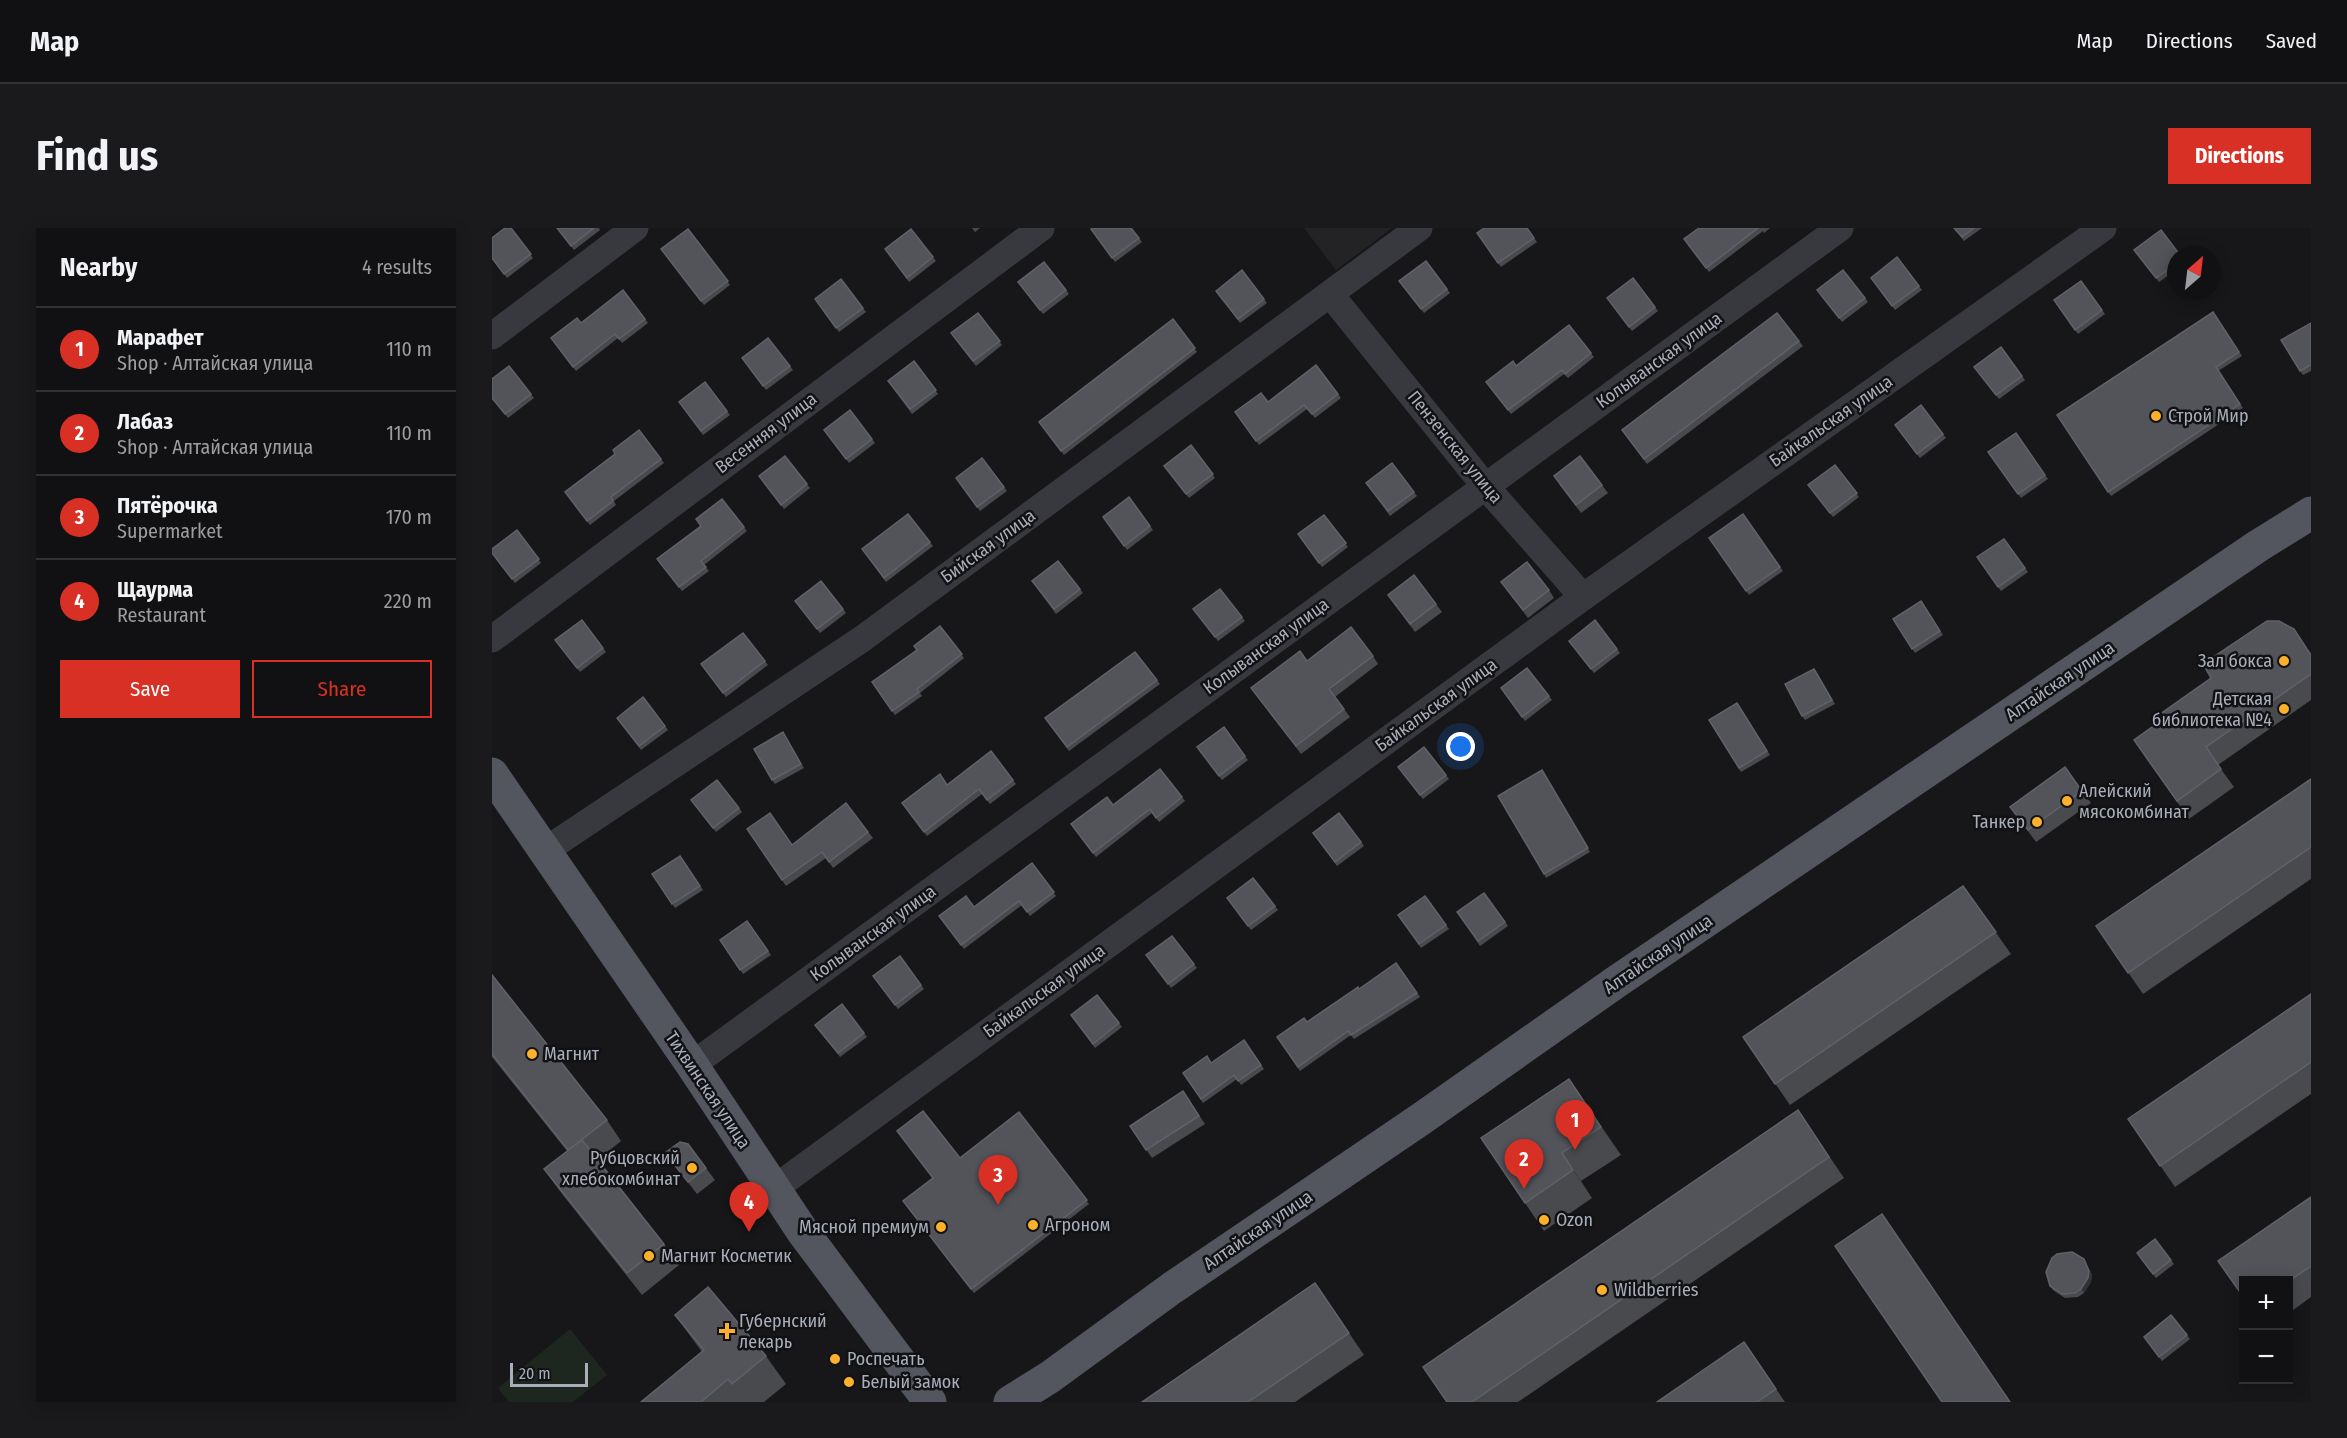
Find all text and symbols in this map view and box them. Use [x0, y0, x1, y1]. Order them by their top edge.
text: Map [30, 25, 79, 58]
text: Map [2076, 28, 2113, 54]
text: Directions [2146, 28, 2233, 54]
text: Saved [2266, 28, 2317, 54]
button: Directions [2168, 128, 2311, 184]
text: Find us [36, 131, 158, 181]
north arrow [2167, 246, 2221, 300]
text: Nearby [60, 252, 137, 283]
text: 4 results [362, 255, 432, 279]
street label: Колыванская улица [1592, 307, 1726, 413]
text: Марафет [117, 324, 203, 351]
text: 1 [75, 337, 84, 361]
text: 110 m [386, 337, 432, 361]
text: Shop · Алтайская улица [117, 351, 313, 375]
street label: Байкальская улица [1765, 370, 1897, 472]
street label: Пензенская улица [1403, 386, 1507, 508]
street label: Весенняя улица [711, 388, 821, 478]
place label: Строй Мир [2168, 405, 2249, 427]
text: Лабаз [117, 408, 173, 435]
marker: Строй Мир [2149, 409, 2163, 423]
text: 2 [75, 421, 84, 445]
text: 110 m [386, 421, 432, 445]
text: Shop · Алтайская улица [117, 435, 313, 459]
text: Пятёрочка [117, 492, 218, 519]
street label: Бийская улица [936, 504, 1040, 588]
text: 3 [75, 505, 84, 529]
text: 170 m [386, 505, 432, 529]
text: Supermarket [117, 519, 223, 543]
text: Щаурма [117, 576, 193, 603]
text: 4 [74, 589, 85, 613]
text: 220 m [384, 589, 432, 613]
street label: Колыванская улица [1199, 593, 1333, 699]
text: Restaurant [117, 603, 206, 627]
street label: Алтайская улица [2001, 636, 2119, 726]
place label: Зал бокса [2198, 650, 2272, 672]
street label: Байкальская улица [1371, 653, 1501, 757]
marker: Зал бокса [2277, 654, 2291, 668]
button: Save [60, 660, 240, 718]
button: Share [252, 660, 432, 718]
place label: Детская библиотека №4 [2152, 688, 2272, 731]
marker: Детская библиотека №4 [2277, 702, 2291, 716]
your location [1446, 732, 1475, 761]
place label: Алейский мясокомбинат [2079, 780, 2189, 823]
marker: Алейский мясокомбинат [2060, 794, 2074, 808]
place label: Танкер [1972, 811, 2025, 833]
marker: Танкер [2030, 815, 2044, 829]
street label: Колыванская улица [806, 880, 940, 986]
street label: Алтайская улица [1599, 909, 1717, 999]
street label: Байкальская улица [979, 939, 1109, 1043]
street label: Тихвинская улица [661, 1027, 755, 1153]
place label: Магнит [544, 1043, 600, 1065]
marker: Магнит [525, 1047, 539, 1061]
pin: 1 [1556, 1100, 1594, 1150]
pin: 2 [1504, 1140, 1544, 1189]
place label: Рубцовский хлебокомбинат [562, 1147, 681, 1190]
pin: 3 [978, 1156, 1018, 1205]
marker: Рубцовский хлебокомбинат [685, 1161, 699, 1175]
pin: 4 [730, 1182, 768, 1232]
street label: Алтайская улица [1199, 1185, 1317, 1275]
place label: Ozon [1556, 1209, 1593, 1231]
marker: Ozon [1537, 1213, 1551, 1227]
place label: Агроном [1045, 1214, 1111, 1236]
place label: Мясной премиум [799, 1216, 929, 1238]
marker: Агроном [1026, 1218, 1040, 1232]
marker: Мясной премиум [934, 1220, 948, 1234]
place label: Магнит Косметик [661, 1245, 792, 1267]
marker: Магнит Косметик [642, 1249, 656, 1263]
map controls [2239, 1276, 2293, 1384]
button: + [2239, 1276, 2293, 1330]
place label: Wildberries [1614, 1279, 1699, 1301]
marker: Wildberries [1595, 1283, 1609, 1297]
place label: Губернский лекарь [739, 1310, 827, 1353]
marker: Губернский лекарь [720, 1324, 734, 1338]
button: − [2239, 1330, 2293, 1384]
place label: Роспечать [847, 1348, 924, 1370]
marker: Роспечать [828, 1352, 842, 1366]
scale bar [510, 1360, 588, 1388]
text: 20 m [519, 1364, 550, 1383]
place label: Белый замок [861, 1371, 960, 1393]
marker: Белый замок [842, 1375, 856, 1389]

